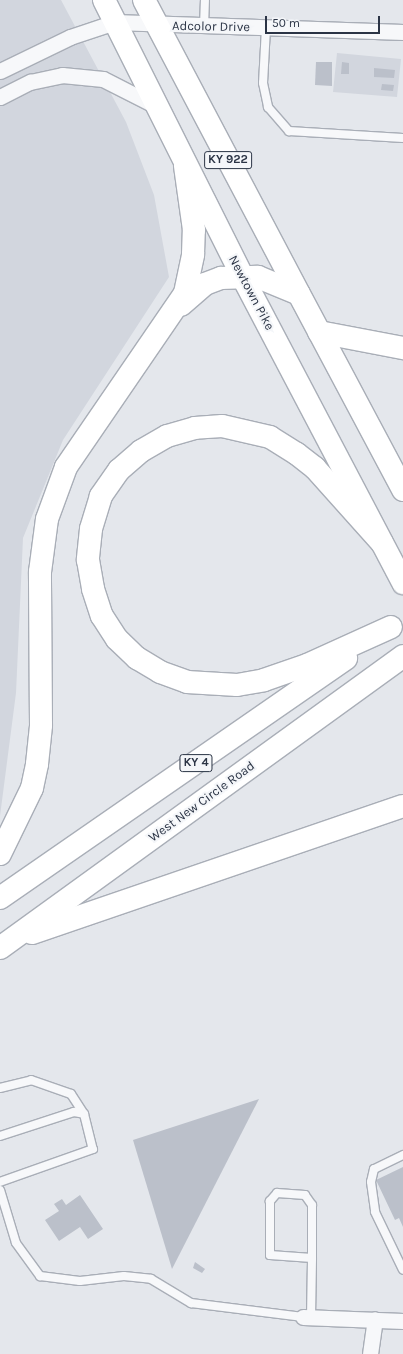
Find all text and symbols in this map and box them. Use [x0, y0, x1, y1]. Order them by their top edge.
scale bar [267, 8, 382, 34]
text: 50 m [272, 16, 300, 30]
street label: Adcolor Drive [172, 19, 250, 35]
road number: KY 922 [204, 150, 252, 170]
street label: Newtown Pike [225, 253, 277, 333]
road number: KY 4 [179, 753, 213, 773]
street label: West New Circle Road [146, 758, 258, 846]

